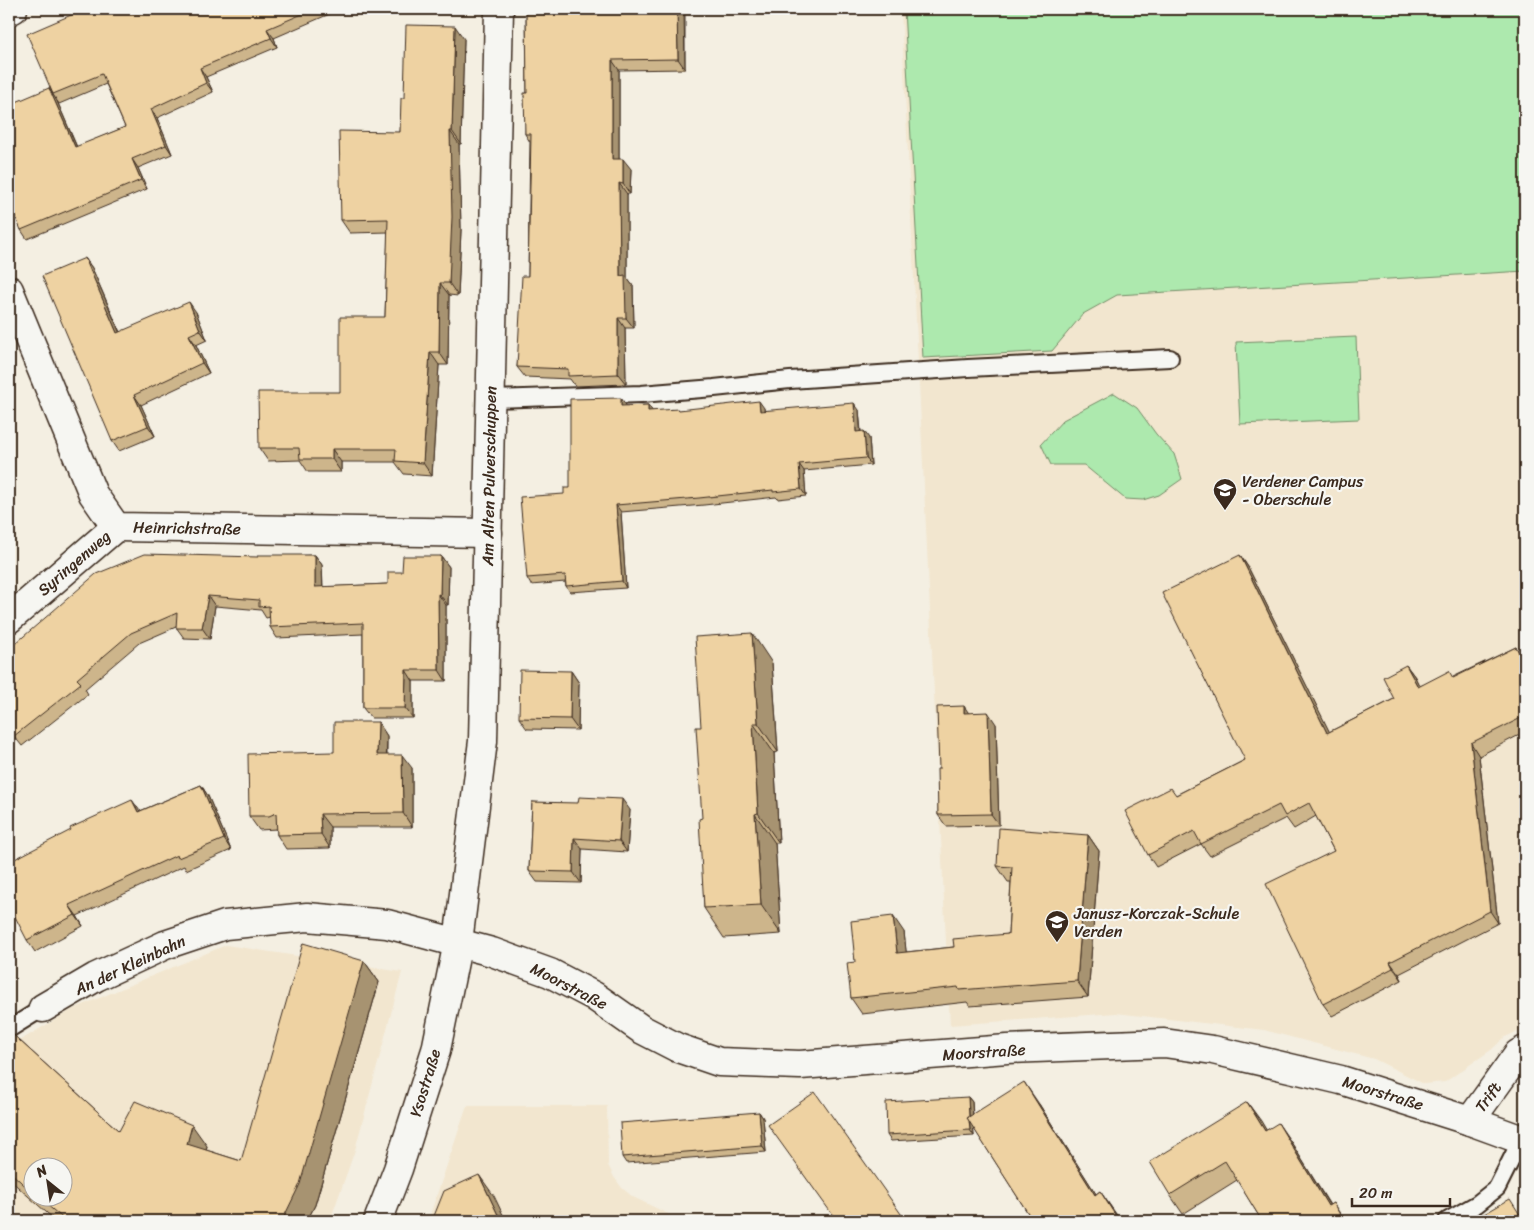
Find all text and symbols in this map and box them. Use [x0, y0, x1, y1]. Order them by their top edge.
street label: Am Alten Pulverschuppen [473, 385, 505, 567]
place label: Verdener Campus - Oberschule [1242, 467, 1364, 514]
school or university icon: Verdener Campus - Oberschule [1212, 477, 1238, 511]
street label: Heinrichstraße [133, 513, 241, 543]
street label: Syringenweg [31, 523, 117, 603]
place label: Janusz-Korczak-Schule Verden [1073, 899, 1239, 946]
school or university icon: Janusz-Korczak-Schule Verden [1044, 909, 1070, 943]
street label: An der Kleinbahn [69, 926, 191, 1004]
street label: Moorstraße [525, 954, 613, 1018]
street label: Moorstraße [941, 1035, 1027, 1069]
street label: Ysostraße [401, 1045, 449, 1121]
street label: Moorstraße [1339, 1067, 1427, 1119]
street label: Trift [1467, 1075, 1509, 1118]
north arrow [22, 1158, 72, 1208]
text: N [30, 1158, 52, 1185]
scale bar [1352, 1175, 1449, 1207]
text: 20 m [1359, 1180, 1393, 1206]

